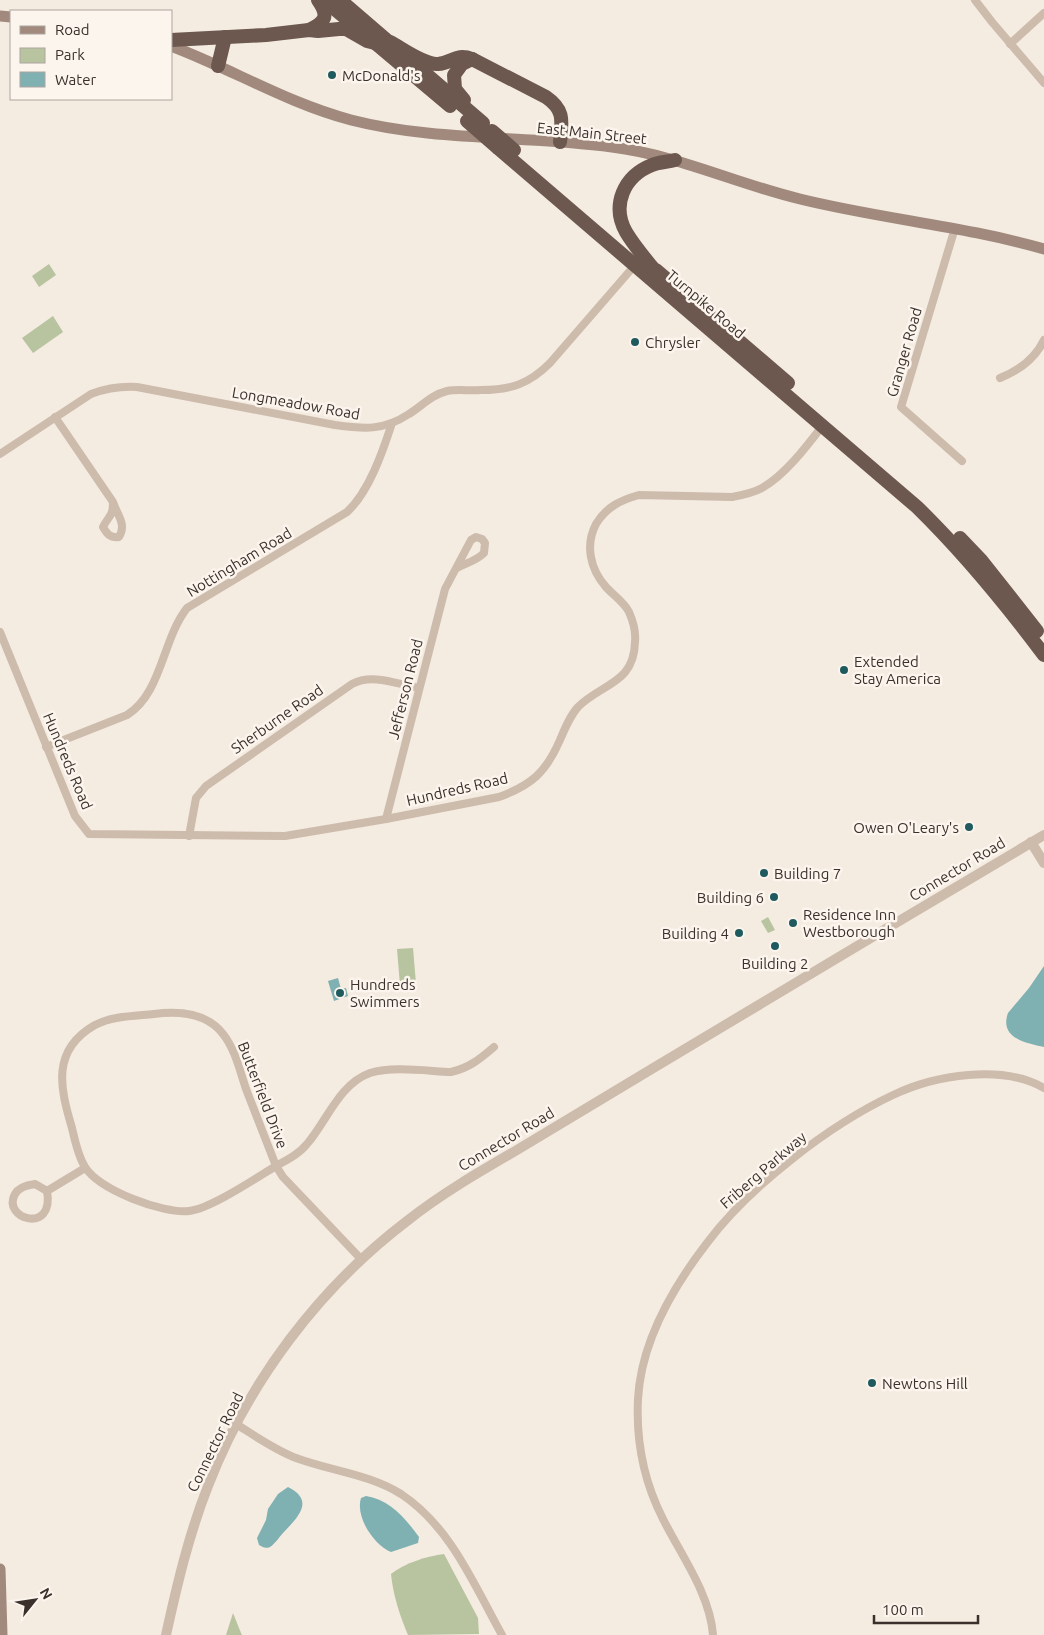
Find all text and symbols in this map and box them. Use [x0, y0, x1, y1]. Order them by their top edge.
legend [10, 10, 172, 100]
text: Road [55, 21, 90, 38]
text: Park [55, 46, 85, 63]
place label: McDonald's [342, 67, 420, 84]
marker: McDonald's [326, 69, 338, 81]
text: Water [55, 71, 96, 88]
street label: East Main Street [536, 119, 648, 147]
street label: Turnpike Road [663, 266, 749, 342]
street label: Granger Road [883, 305, 925, 399]
place label: Chrysler [645, 334, 701, 351]
marker: Chrysler [629, 336, 641, 348]
street label: Longmeadow Road [231, 383, 361, 423]
street label: Nottingham Road [183, 524, 295, 600]
street label: Jefferson Road [384, 637, 426, 741]
place label: Extended Stay America [854, 653, 941, 687]
marker: Extended Stay America [838, 664, 850, 676]
street label: Sherburne Road [228, 681, 326, 757]
street label: Hundreds Road [40, 710, 96, 812]
street label: Hundreds Road [405, 769, 509, 809]
place label: Owen O'Leary's [853, 819, 959, 836]
marker: Owen O'Leary's [963, 821, 975, 833]
street label: Connector Road [906, 834, 1008, 904]
place label: Building 7 [774, 865, 841, 882]
marker: Building 7 [758, 867, 770, 879]
place label: Building 6 [697, 889, 764, 906]
marker: Building 6 [768, 891, 780, 903]
place label: Residence Inn Westborough [803, 906, 896, 940]
marker: Residence Inn Westborough [787, 917, 799, 929]
place label: Building 4 [662, 925, 729, 942]
marker: Building 4 [733, 927, 745, 939]
marker: Building 2 [769, 940, 781, 952]
place label: Building 2 [741, 955, 809, 972]
place label: Hundreds Swimmers [350, 976, 420, 1010]
marker: Hundreds Swimmers [334, 987, 346, 999]
street label: Butterfield Drive [235, 1039, 291, 1151]
street label: Connector Road [455, 1104, 557, 1174]
street label: Friberg Parkway [717, 1128, 809, 1212]
place label: Newtons Hill [882, 1375, 968, 1392]
marker: Newtons Hill [866, 1377, 878, 1389]
street label: Connector Road [184, 1389, 246, 1495]
north arrow [10, 1575, 60, 1625]
text: N [37, 1585, 56, 1602]
scale bar [874, 1592, 978, 1624]
text: 100 m [882, 1601, 924, 1618]

